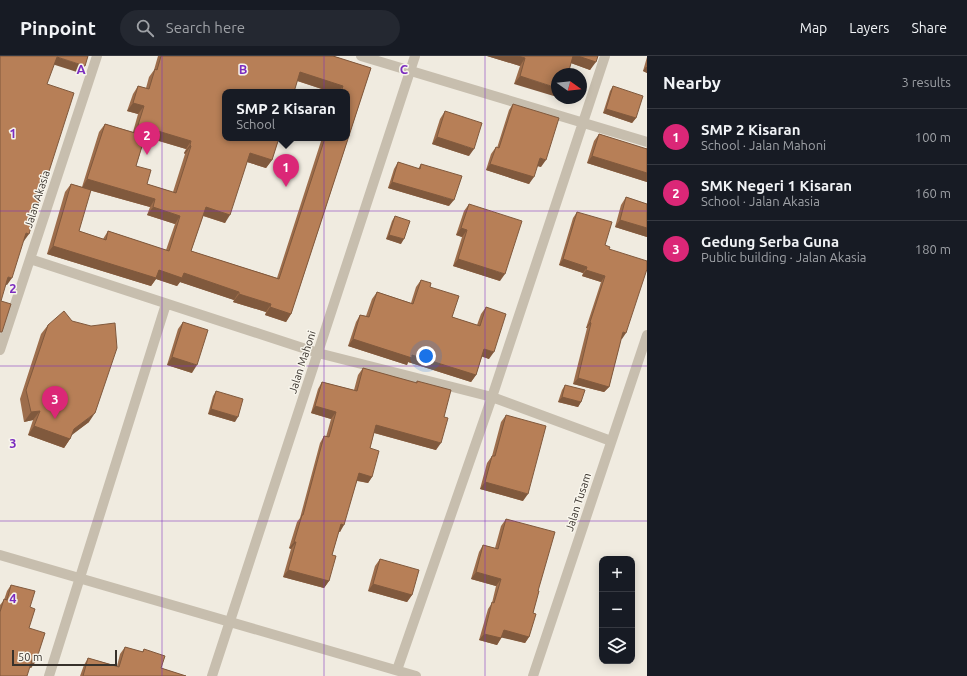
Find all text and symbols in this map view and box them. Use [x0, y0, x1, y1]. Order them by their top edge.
search box [120, 10, 400, 46]
text: Pinpoint [20, 17, 96, 39]
icon: search [134, 17, 156, 39]
text: Search here [166, 19, 245, 36]
text: Map [800, 20, 827, 36]
text: Layers [849, 20, 889, 36]
text: Share [911, 20, 947, 36]
text: A [76, 62, 86, 76]
text: B [239, 62, 248, 76]
text: C [400, 62, 409, 76]
north arrow [551, 68, 587, 104]
text: Nearby [663, 73, 721, 92]
text: 3 results [901, 75, 951, 89]
popup [222, 89, 350, 141]
text: SMP 2 Kisaran [236, 100, 336, 117]
text: School [236, 117, 275, 131]
text: SMP 2 Kisaran [701, 121, 800, 138]
pin: 2 [134, 122, 160, 155]
text: 1 [9, 126, 17, 140]
text: 1 [672, 130, 680, 144]
text: 100 m [915, 130, 951, 144]
text: School · Jalan Mahoni [701, 138, 826, 152]
pin: 1 [273, 154, 299, 187]
street label: Jalan Akasia [22, 169, 52, 229]
text: SMK Negeri 1 Kisaran [701, 177, 852, 194]
text: 2 [672, 186, 680, 200]
text: 160 m [915, 186, 951, 200]
text: School · Jalan Akasia [701, 194, 820, 208]
text: Gedung Serba Guna [701, 233, 839, 250]
text: 3 [672, 242, 680, 256]
text: 180 m [915, 242, 951, 256]
text: Public building · Jalan Akasia [701, 250, 867, 264]
text: 2 [9, 281, 17, 295]
street label: Jalan Mahoni [286, 329, 318, 395]
your location [416, 346, 436, 366]
pin: 3 [42, 386, 68, 419]
text: 3 [9, 436, 17, 450]
street label: Jalan Tusam [563, 471, 593, 533]
map controls [599, 556, 635, 664]
button: + [599, 556, 635, 592]
text: 4 [9, 591, 17, 605]
button: − [599, 592, 635, 628]
button: layers [599, 628, 635, 664]
scale bar [12, 648, 117, 667]
text: 50 m [18, 651, 42, 663]

